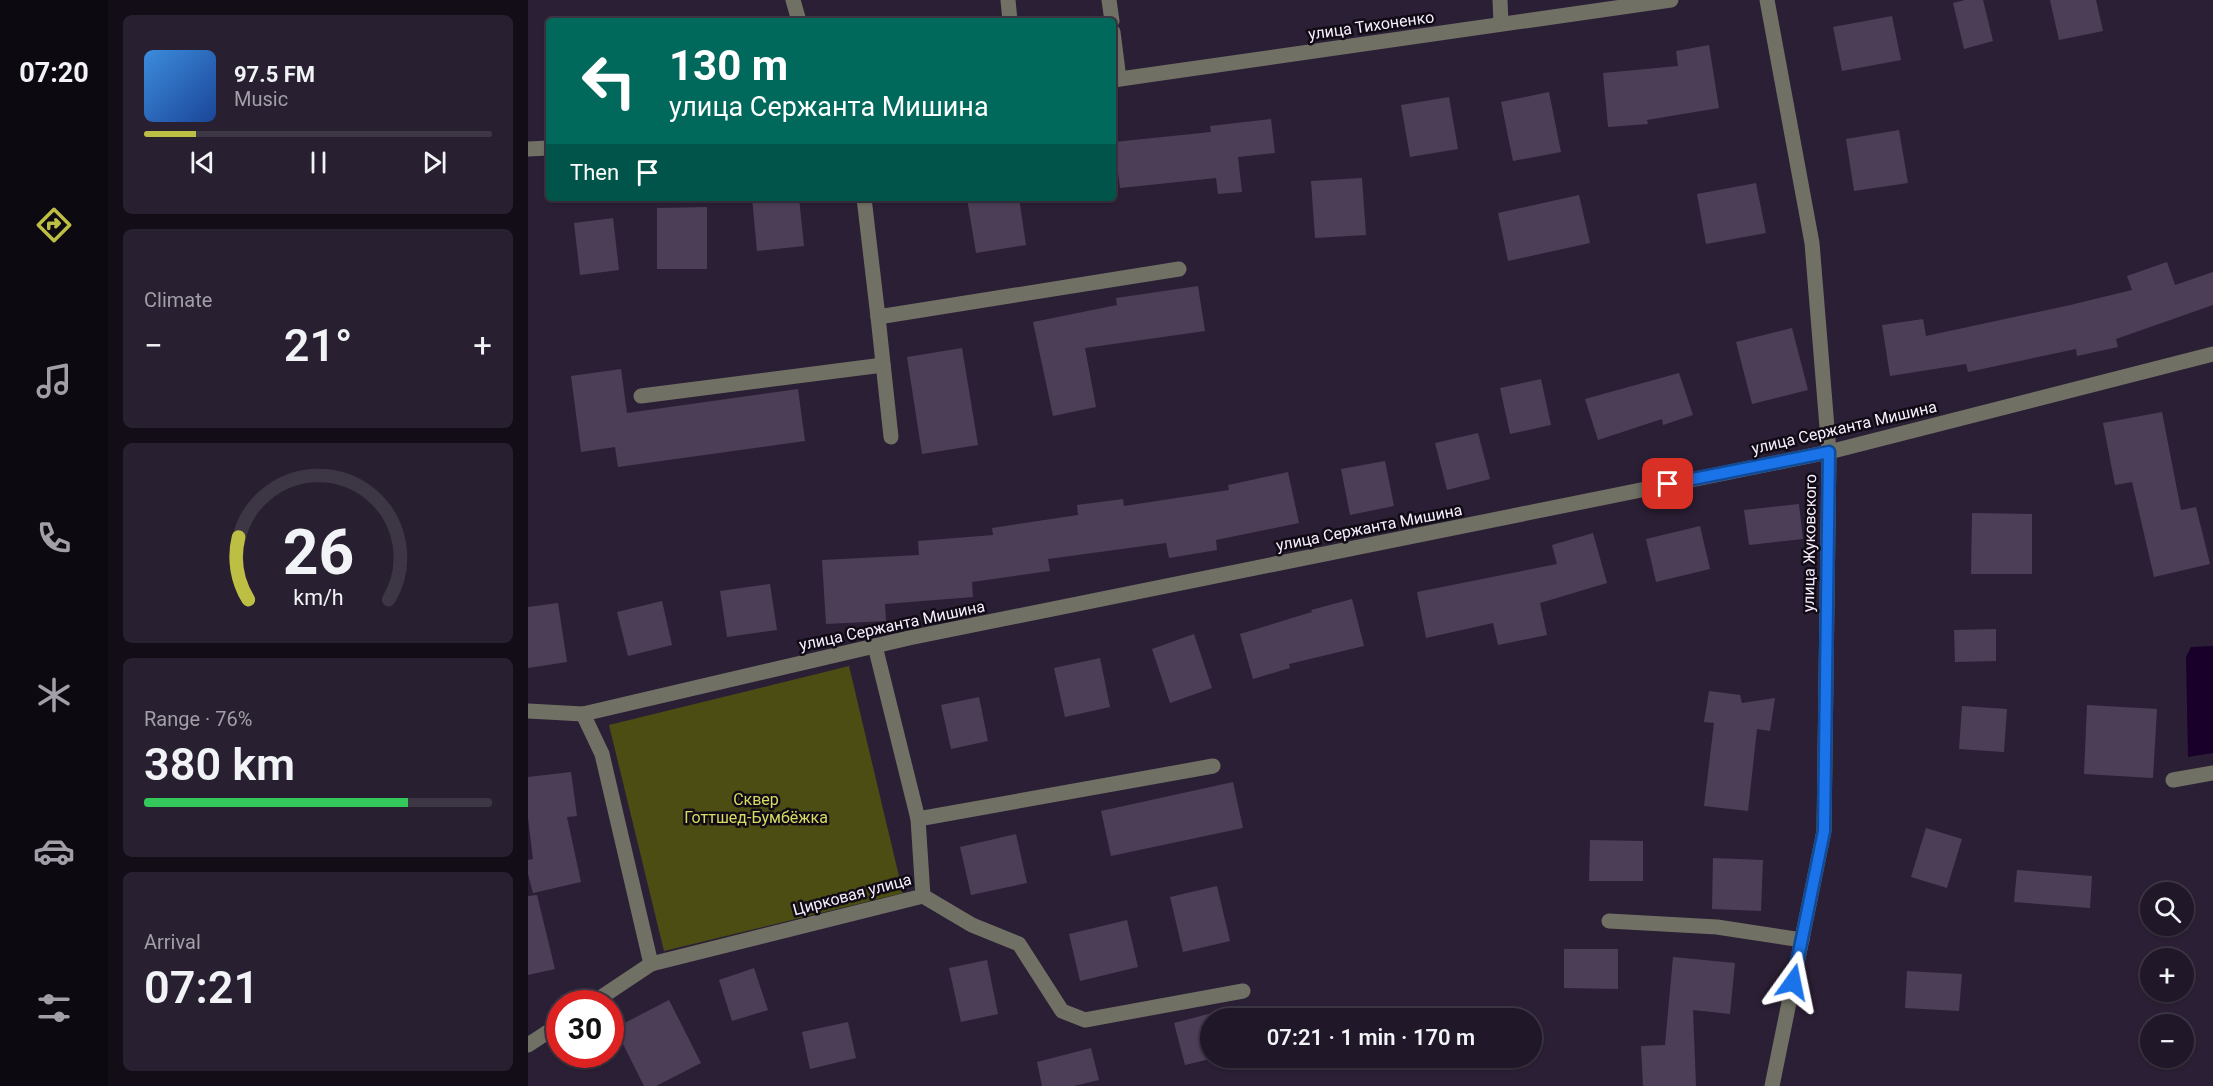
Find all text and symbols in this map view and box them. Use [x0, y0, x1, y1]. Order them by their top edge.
street label: улица Тихоненко [1307, 7, 1435, 44]
text: 130 m [669, 41, 788, 90]
icon: left [570, 42, 648, 120]
text: 07:20 [19, 57, 89, 89]
text: 97.5 FM [234, 62, 315, 87]
text: Music [234, 87, 288, 111]
text: улица Сержанта Мишина [669, 91, 989, 123]
icon: previous [186, 146, 219, 179]
icon: pause [302, 146, 335, 179]
icon: next [418, 146, 451, 179]
icon: arrive [631, 156, 664, 189]
text: Then [570, 160, 619, 185]
icon: directions [33, 204, 75, 246]
text: Climate [144, 288, 212, 312]
text: 21° [284, 319, 352, 372]
text: − [144, 326, 163, 365]
text: + [473, 326, 492, 365]
icon: music [33, 360, 75, 402]
street label: улица Сержанта Мишина [1750, 397, 1939, 458]
pin [1642, 458, 1693, 509]
icon: arrive [1651, 467, 1684, 500]
street label: улица Жуковского [1799, 474, 1820, 612]
street label: улица Сержанта Мишина [1274, 500, 1464, 555]
text: 26 [282, 516, 354, 589]
icon: phone [33, 517, 75, 559]
text: km/h [293, 585, 343, 610]
street label: улица Сержанта Мишина [797, 597, 987, 654]
icon: climate [33, 674, 75, 716]
text: Range · 76% [144, 707, 252, 731]
text: 380 km [144, 738, 295, 791]
park label: Сквер Готтшед-Бумбёжка [684, 790, 828, 827]
icon: car [33, 830, 75, 872]
street label: Цирковая улица [791, 870, 914, 919]
map controls [2140, 882, 2194, 1068]
button: search [2140, 882, 2194, 936]
text: Arrival [144, 930, 201, 954]
button: + [2140, 948, 2194, 1002]
position arrow [1761, 950, 1825, 1014]
text: 07:21 [144, 961, 259, 1014]
icon: filters [33, 987, 75, 1029]
speed limit sign: 30 [546, 990, 624, 1068]
button: − [2140, 1014, 2194, 1068]
text: 07:21 · 1 min · 170 m [1267, 1025, 1475, 1050]

